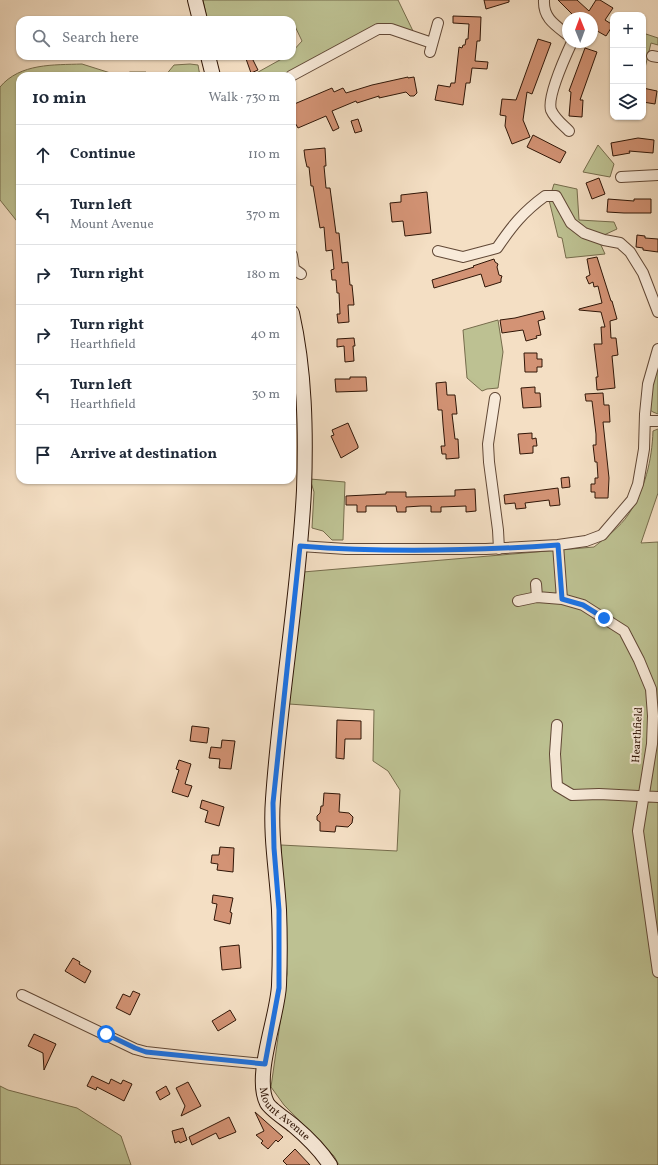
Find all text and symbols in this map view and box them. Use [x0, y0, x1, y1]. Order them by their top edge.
north arrow [562, 12, 598, 48]
map controls [610, 12, 646, 120]
button: + [610, 12, 646, 48]
search box [16, 16, 296, 60]
icon: search [30, 27, 52, 49]
text: Search here [62, 28, 139, 49]
button: − [610, 48, 646, 84]
button: layers [610, 84, 646, 120]
text: 10 min [32, 87, 86, 110]
text: Walk · 730 m [208, 89, 280, 107]
icon: ahead [32, 144, 54, 166]
text: Continue [70, 144, 135, 165]
text: 110 m [248, 146, 280, 164]
text: Turn left [70, 195, 132, 216]
icon: left [32, 204, 54, 226]
text: 370 m [246, 206, 280, 224]
text: Mount Avenue [70, 216, 154, 234]
icon: right [32, 264, 54, 286]
text: Turn right [70, 264, 144, 285]
text: 180 m [246, 266, 280, 284]
text: Turn right [70, 315, 144, 336]
icon: right [32, 324, 54, 346]
text: 40 m [251, 326, 280, 344]
text: Hearthfield [70, 336, 136, 354]
text: Turn left [70, 375, 132, 396]
icon: left [32, 384, 54, 406]
text: 30 m [252, 386, 280, 404]
text: Hearthfield [70, 396, 136, 414]
icon: arrive [32, 444, 54, 466]
text: Arrive at destination [70, 444, 217, 465]
route end [595, 609, 613, 627]
street label: Hearthfield [629, 707, 647, 763]
route start [97, 1025, 115, 1043]
street label: Mount Avenue [255, 1086, 313, 1144]

